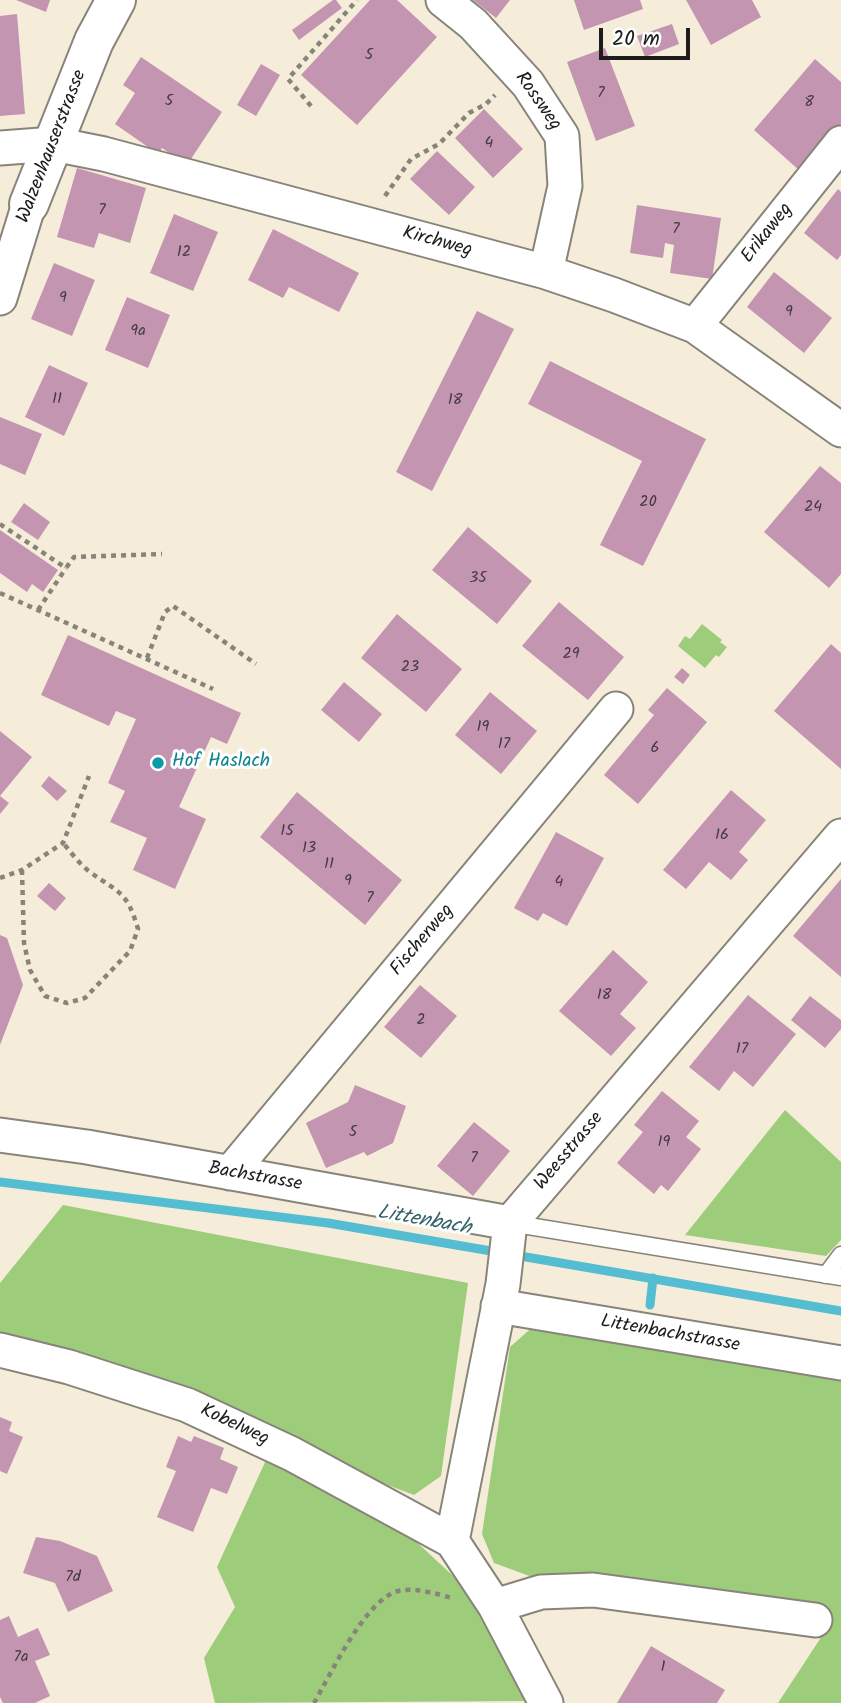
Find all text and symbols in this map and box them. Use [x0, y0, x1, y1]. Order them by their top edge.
scale bar [603, 14, 694, 58]
text: 20 m [612, 23, 660, 56]
house number: 5 [365, 46, 373, 66]
street label: Walzenhauserstrasse [13, 67, 93, 227]
street label: Rossweg [509, 68, 565, 136]
house number: 7 [597, 84, 605, 104]
house number: 5 [165, 92, 173, 112]
house number: 8 [804, 93, 814, 113]
house number: 4 [485, 134, 493, 154]
street label: Erikaweg [737, 199, 799, 269]
house number: 7 [98, 201, 106, 221]
house number: 7 [672, 220, 680, 240]
street label: Kirchweg [400, 223, 474, 263]
house number: 12 [177, 243, 191, 263]
house number: 9 [59, 289, 67, 309]
house number: 9 [785, 303, 793, 323]
house number: 9a [130, 322, 146, 342]
house number: 11 [52, 390, 62, 410]
house number: 18 [448, 391, 462, 411]
house number: 20 [639, 493, 657, 513]
house number: 24 [804, 498, 822, 518]
house number: 35 [469, 569, 487, 589]
house number: 29 [562, 645, 580, 665]
house number: 23 [401, 658, 419, 678]
house number: 19 [477, 718, 489, 738]
house number: 17 [498, 735, 510, 755]
house number: 6 [651, 739, 659, 759]
place label: Hof Haslach [172, 752, 270, 774]
marker: Hof Haslach [150, 755, 166, 771]
house number: 15 [280, 822, 294, 842]
house number: 16 [715, 826, 729, 846]
house number: 13 [302, 839, 316, 859]
house number: 11 [324, 855, 334, 875]
house number: 9 [344, 872, 352, 892]
house number: 4 [555, 873, 563, 893]
house number: 7 [366, 889, 374, 909]
street label: Fischerweg [387, 901, 459, 981]
house number: 18 [597, 986, 611, 1006]
house number: 2 [416, 1011, 426, 1031]
house number: 17 [736, 1040, 748, 1060]
street label: Weesstrasse [531, 1108, 609, 1196]
house number: 5 [349, 1123, 357, 1143]
house number: 19 [658, 1133, 670, 1153]
house number: 7 [470, 1149, 478, 1169]
street label: Bachstrasse [206, 1159, 304, 1197]
water label: Littenbach [375, 1201, 473, 1243]
street label: Littenbachstrasse [598, 1312, 742, 1358]
street label: Kobelweg [196, 1400, 272, 1452]
house number: 7d [65, 1568, 81, 1588]
house number: 7a [14, 1648, 28, 1668]
house number: 1 [660, 1658, 666, 1678]

